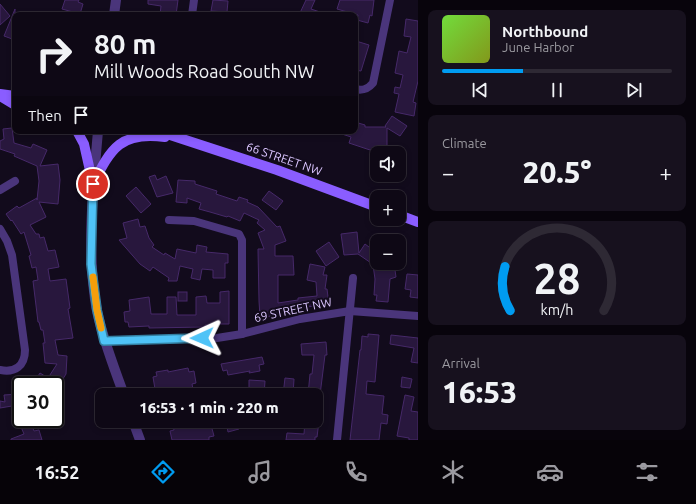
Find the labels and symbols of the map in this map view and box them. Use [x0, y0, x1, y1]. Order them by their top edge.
street label: 66 STREET NW [245, 139, 324, 178]
pin [76, 167, 110, 201]
street label: 69 STREET NW [253, 295, 333, 324]
position arrow [181, 317, 223, 359]
speed limit sign: 30 [12, 376, 64, 428]

